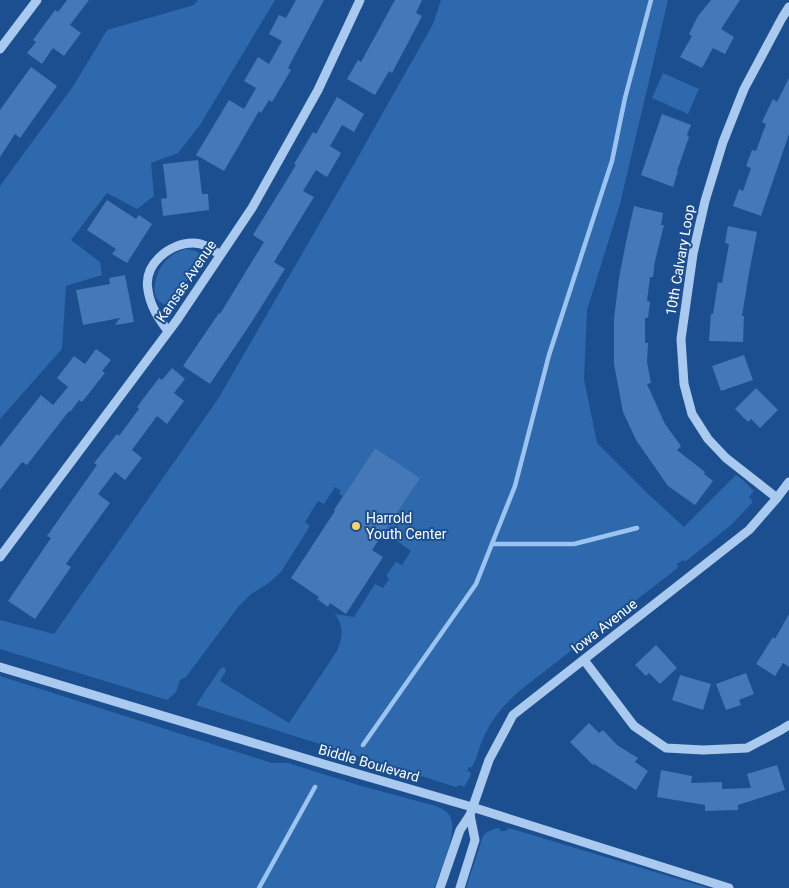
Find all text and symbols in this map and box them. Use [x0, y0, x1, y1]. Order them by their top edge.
street label: 10th Calvary Loop [662, 203, 698, 317]
street label: Kansas Avenue [153, 237, 219, 325]
place label: Harrold Youth Center [366, 510, 447, 542]
marker: Harrold Youth Center [350, 520, 362, 532]
street label: Iowa Avenue [568, 595, 640, 657]
street label: Biddle Boulevard [317, 741, 421, 785]

